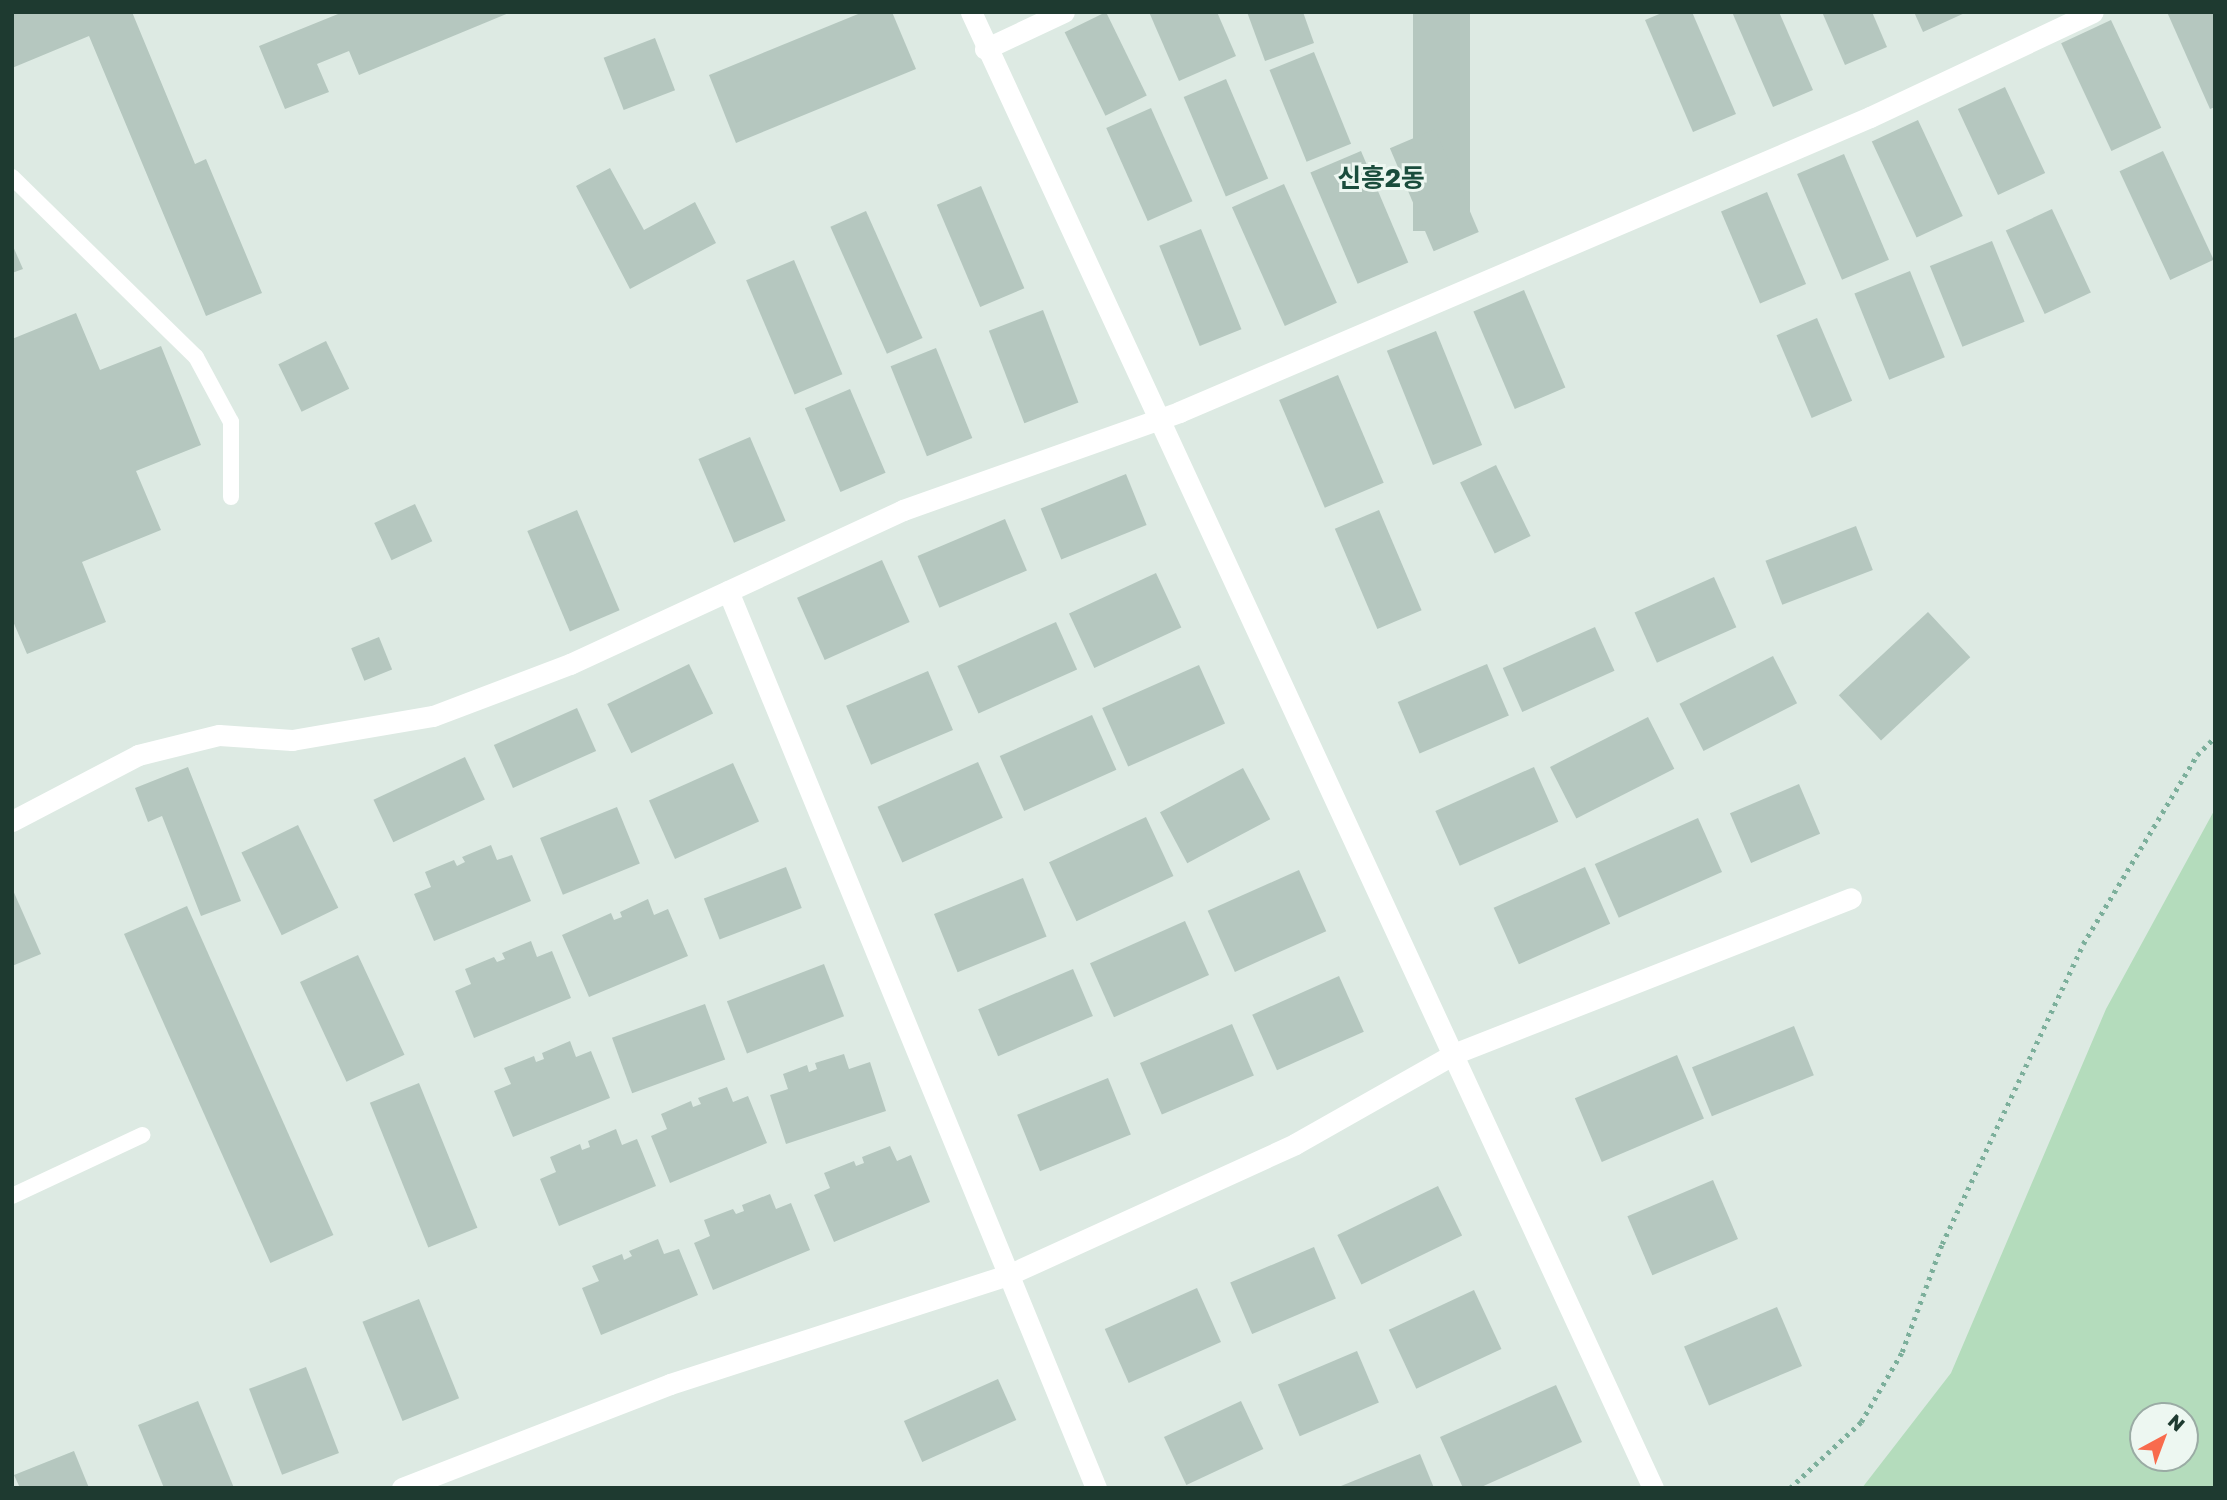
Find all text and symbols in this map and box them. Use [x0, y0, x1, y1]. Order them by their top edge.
district label: 신흥2동 [1337, 162, 1425, 194]
north arrow [2129, 1402, 2199, 1472]
text: N [2164, 1409, 2190, 1436]

